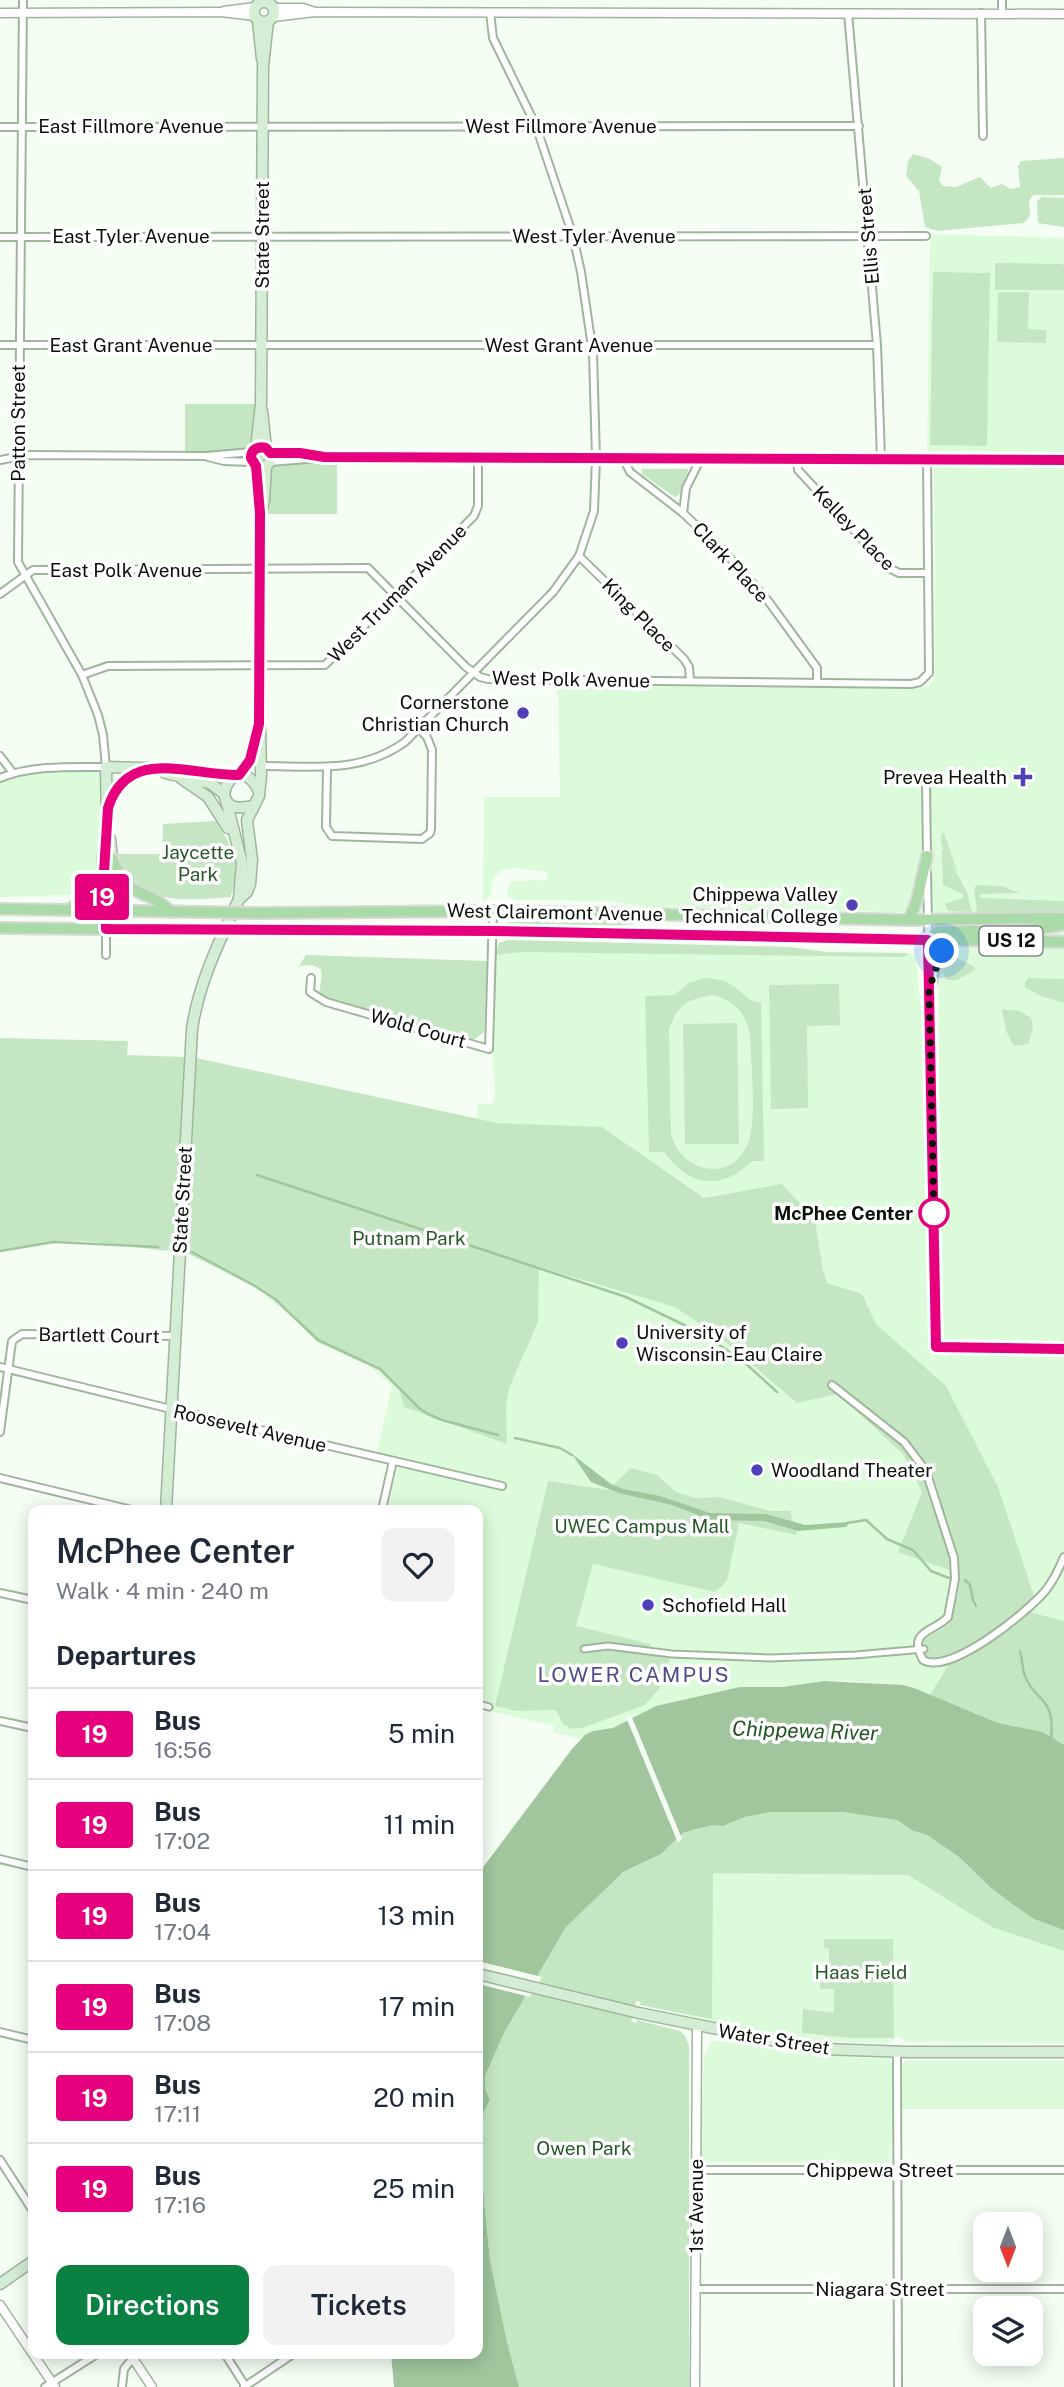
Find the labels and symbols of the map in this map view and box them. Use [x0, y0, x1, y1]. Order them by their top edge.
street label: East Fillmore Avenue [38, 115, 224, 137]
street label: West Fillmore Avenue [465, 115, 657, 137]
street label: State Street [251, 181, 273, 289]
street label: Ellis Street [853, 187, 883, 285]
street label: East Tyler Avenue [52, 225, 210, 247]
street label: West Tyler Avenue [512, 225, 676, 247]
street label: East Grant Avenue [50, 334, 212, 356]
street label: West Grant Avenue [485, 334, 653, 356]
street label: Patton Street [7, 364, 29, 482]
street label: Kelley Place [808, 481, 900, 575]
street label: Clark Place [688, 517, 774, 607]
street label: West Truman Avenue [323, 519, 471, 667]
street label: East Polk Avenue [50, 559, 202, 581]
street label: King Place [598, 574, 680, 656]
street label: West Polk Avenue [492, 667, 650, 691]
place label: Cornerstone Christian Church [362, 691, 509, 735]
marker: Cornerstone Christian Church [515, 705, 531, 721]
place label: Prevea Health [883, 766, 1007, 788]
marker: Prevea Health [1013, 767, 1033, 787]
park label: Jaycette Park [162, 841, 234, 885]
line badge: 19 [70, 874, 134, 920]
place label: Chippewa Valley Technical College [682, 883, 838, 927]
marker: Chippewa Valley Technical College [844, 897, 860, 913]
street label: West Clairemont Avenue [447, 899, 663, 925]
road number: US 12 [979, 926, 1042, 956]
your location [924, 933, 959, 968]
street label: Wold Court [368, 1004, 468, 1052]
street label: State Street [168, 1146, 196, 1254]
marker: McPhee Center [919, 1198, 949, 1228]
place label: McPhee Center [774, 1202, 913, 1224]
park label: Putnam Park [352, 1227, 466, 1249]
place label: University of Wisconsin-Eau Claire [636, 1321, 823, 1365]
street label: Bartlett Court [38, 1323, 160, 1347]
marker: University of Wisconsin-Eau Claire [614, 1335, 630, 1351]
street label: Roosevelt Avenue [171, 1400, 329, 1456]
place label: Woodland Theater [771, 1459, 933, 1481]
marker: Woodland Theater [749, 1462, 765, 1478]
park label: UWEC Campus Mall [554, 1515, 730, 1537]
place label: Schofield Hall [662, 1594, 787, 1616]
marker: Schofield Hall [640, 1597, 656, 1613]
district label: LOWER CAMPUS [537, 1662, 731, 1687]
water label: Chippewa River [732, 1715, 880, 1746]
park label: Haas Field [815, 1961, 907, 1983]
street label: Water Street [717, 2019, 831, 2059]
park label: Owen Park [536, 2137, 632, 2159]
street label: 1st Avenue [685, 2159, 707, 2253]
street label: Chippewa Street [806, 2159, 954, 2181]
north arrow [973, 2212, 1043, 2282]
street label: Niagara Street [815, 2278, 945, 2300]

